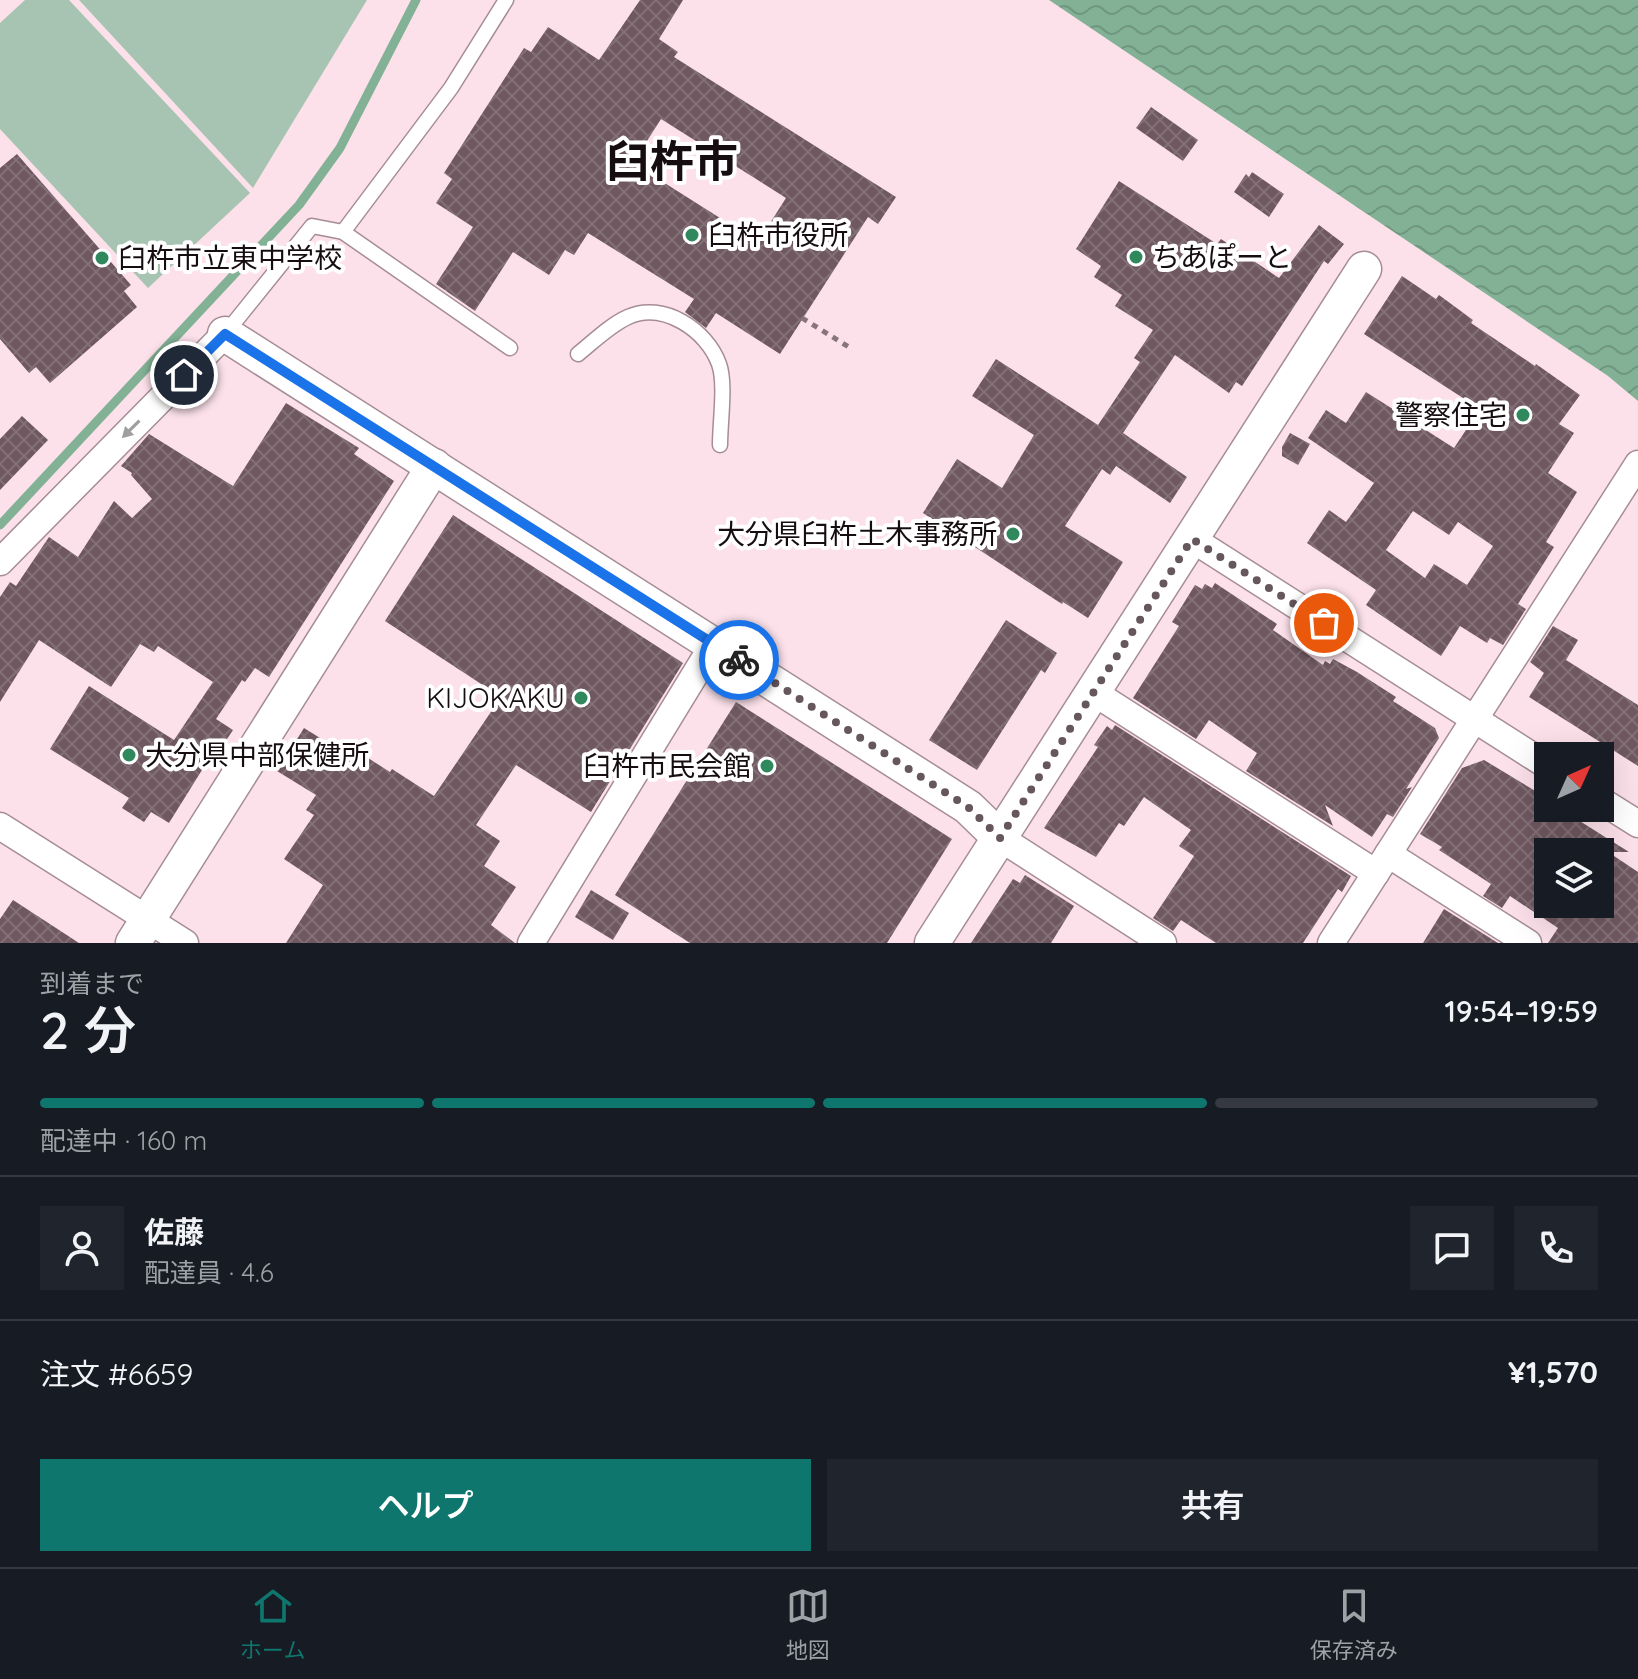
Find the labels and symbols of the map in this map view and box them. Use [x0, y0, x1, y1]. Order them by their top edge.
district label: 臼杵市 [606, 133, 738, 188]
place label: 臼杵市役所 [708, 217, 848, 252]
marker: 臼杵市役所 [683, 226, 701, 244]
place label: ちあぽーと [1152, 239, 1292, 274]
place label: 臼杵市立東中学校 [118, 240, 342, 275]
marker: ちあぽーと [1127, 248, 1145, 266]
marker: 臼杵市立東中学校 [93, 249, 111, 267]
pin [150, 341, 218, 409]
place label: 警察住宅 [1395, 397, 1507, 432]
marker: 警察住宅 [1514, 406, 1532, 424]
one-way arrow [123, 419, 141, 438]
place label: 大分県臼杵土木事務所 [717, 516, 997, 551]
marker: 大分県臼杵土木事務所 [1004, 525, 1022, 543]
pin [1290, 589, 1358, 657]
courier [699, 620, 779, 700]
place label: KIJOKAKU [426, 680, 565, 715]
marker: KIJOKAKU [572, 689, 590, 707]
place label: 大分県中部保健所 [145, 737, 369, 772]
north arrow [1534, 742, 1614, 822]
marker: 大分県中部保健所 [120, 746, 138, 764]
place label: 臼杵市民会館 [583, 748, 751, 783]
marker: 臼杵市民会館 [758, 757, 776, 775]

